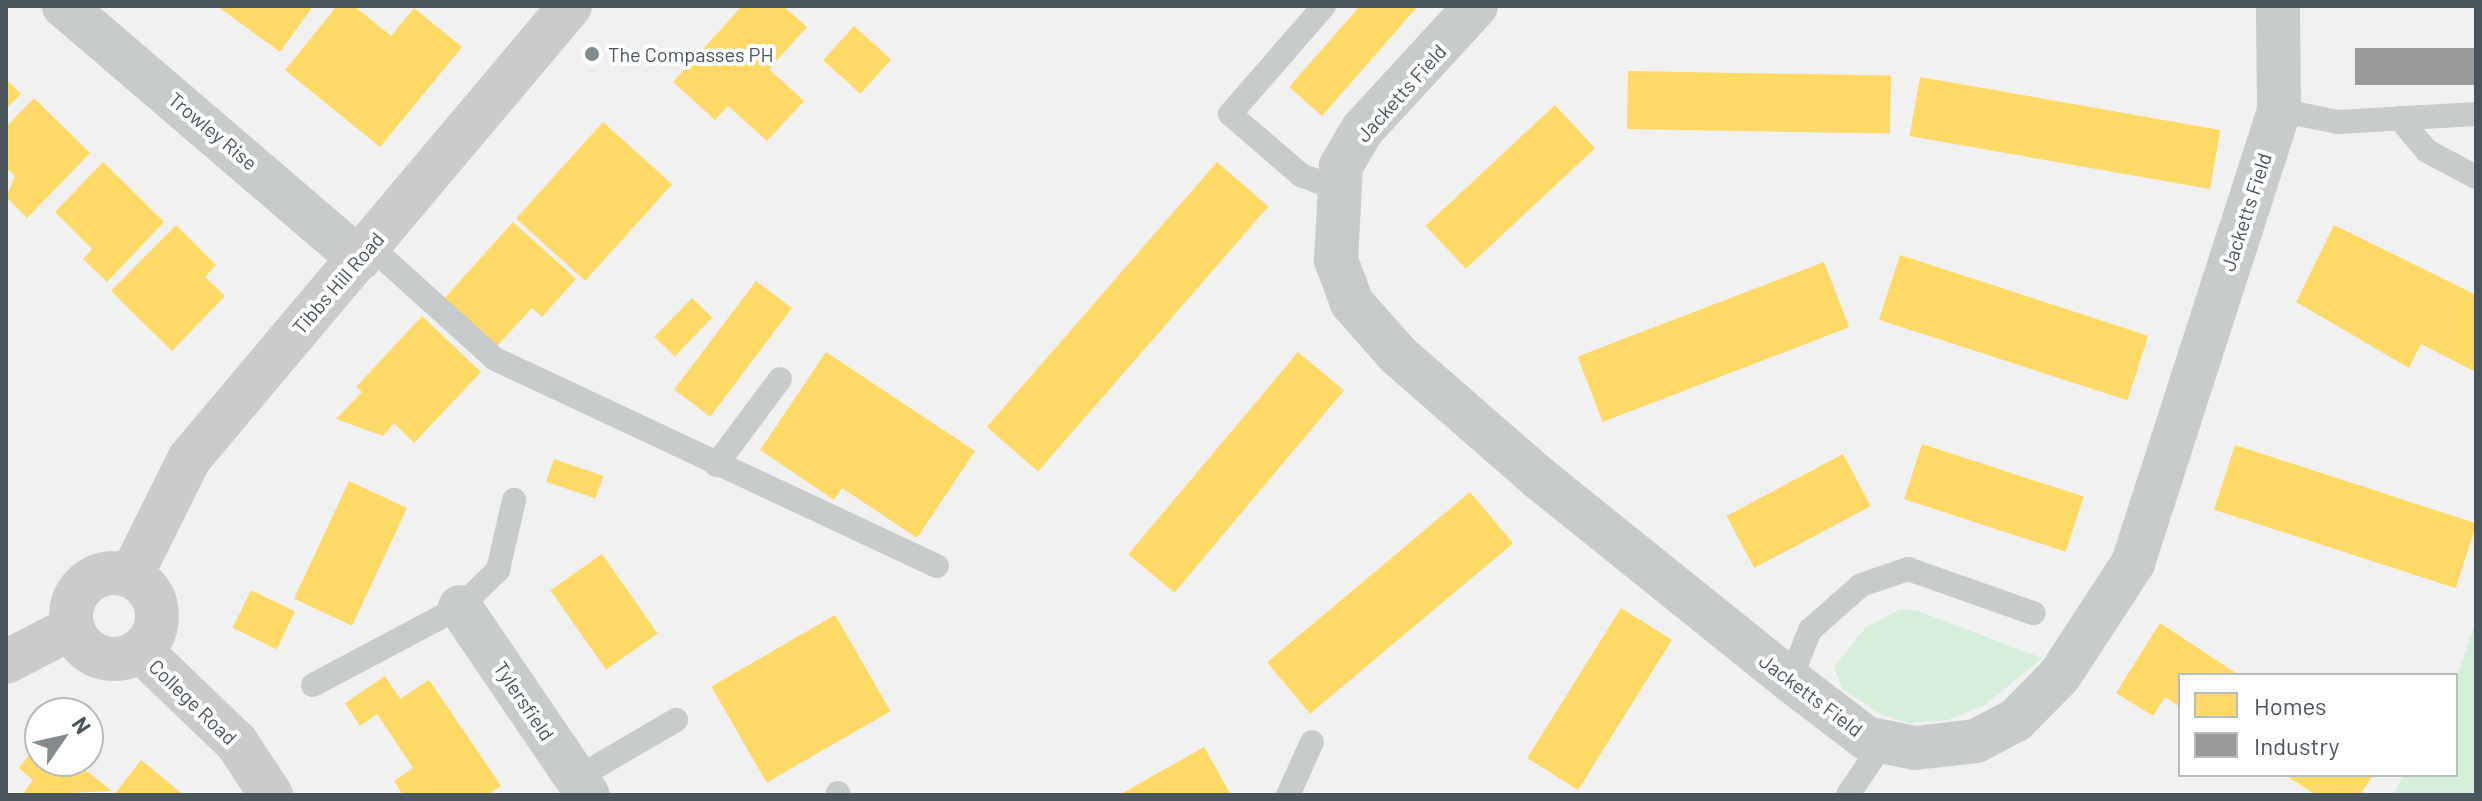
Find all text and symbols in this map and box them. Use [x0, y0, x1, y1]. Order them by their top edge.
street label: Jacketts Field [1351, 39, 1451, 147]
place label: The Compasses PH [608, 42, 773, 66]
marker: The Compasses PH [583, 45, 601, 63]
street label: Trowley Rise [164, 87, 262, 175]
street label: Jacketts Field [2216, 150, 2276, 274]
street label: Tibbs Hill Road [287, 227, 389, 339]
street label: Jacketts Field [1755, 648, 1867, 742]
street label: College Road [144, 654, 242, 750]
street label: Tylersfield [489, 657, 559, 745]
legend [2178, 673, 2458, 777]
text: Homes [2254, 691, 2327, 720]
north arrow [24, 697, 104, 777]
text: N [67, 711, 97, 738]
text: Industry [2254, 731, 2340, 760]

